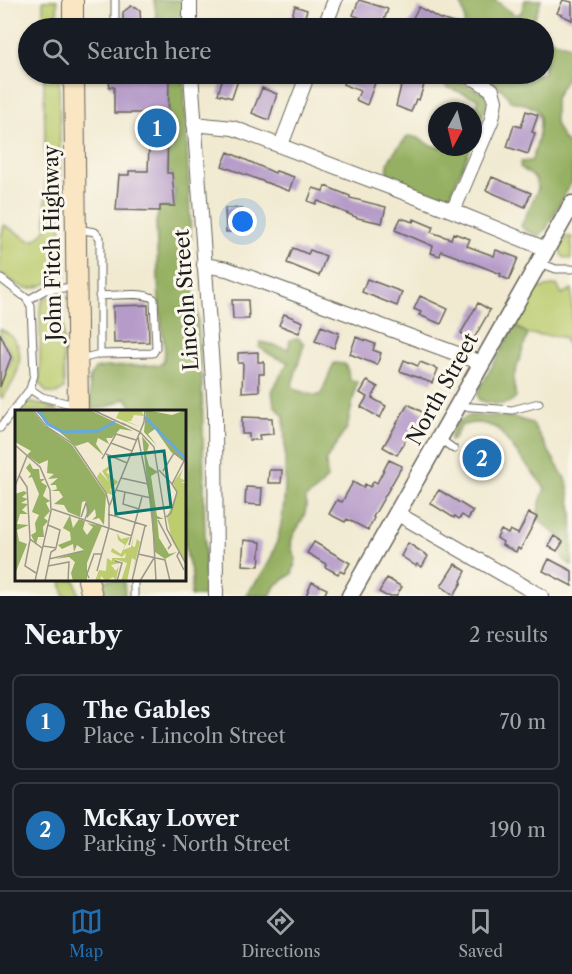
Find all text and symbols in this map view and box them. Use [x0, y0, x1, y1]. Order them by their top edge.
search box [18, 18, 554, 84]
icon: search [39, 35, 72, 68]
text: Search here [87, 38, 212, 65]
north arrow [428, 102, 482, 156]
pin: 1 [138, 106, 176, 150]
street label: John Fitch Highway [38, 144, 66, 344]
your location [228, 207, 257, 236]
street label: Lincoln Street [169, 228, 203, 372]
street label: North Street [401, 328, 483, 449]
inset map [15, 410, 186, 581]
pin: 2 [462, 436, 502, 480]
text: Nearby [24, 619, 122, 651]
text: 2 results [469, 623, 548, 647]
text: The Gables [83, 697, 210, 724]
text: 1 [41, 710, 50, 734]
text: 70 m [500, 710, 546, 734]
text: Place · Lincoln Street [83, 724, 286, 748]
text: McKay Lower [83, 805, 239, 832]
text: 2 [40, 818, 51, 842]
text: 190 m [489, 818, 546, 842]
text: Parking · North Street [83, 832, 290, 856]
tab: Map [69, 905, 103, 961]
tab: Directions [241, 905, 320, 961]
tab: Saved [459, 905, 503, 961]

